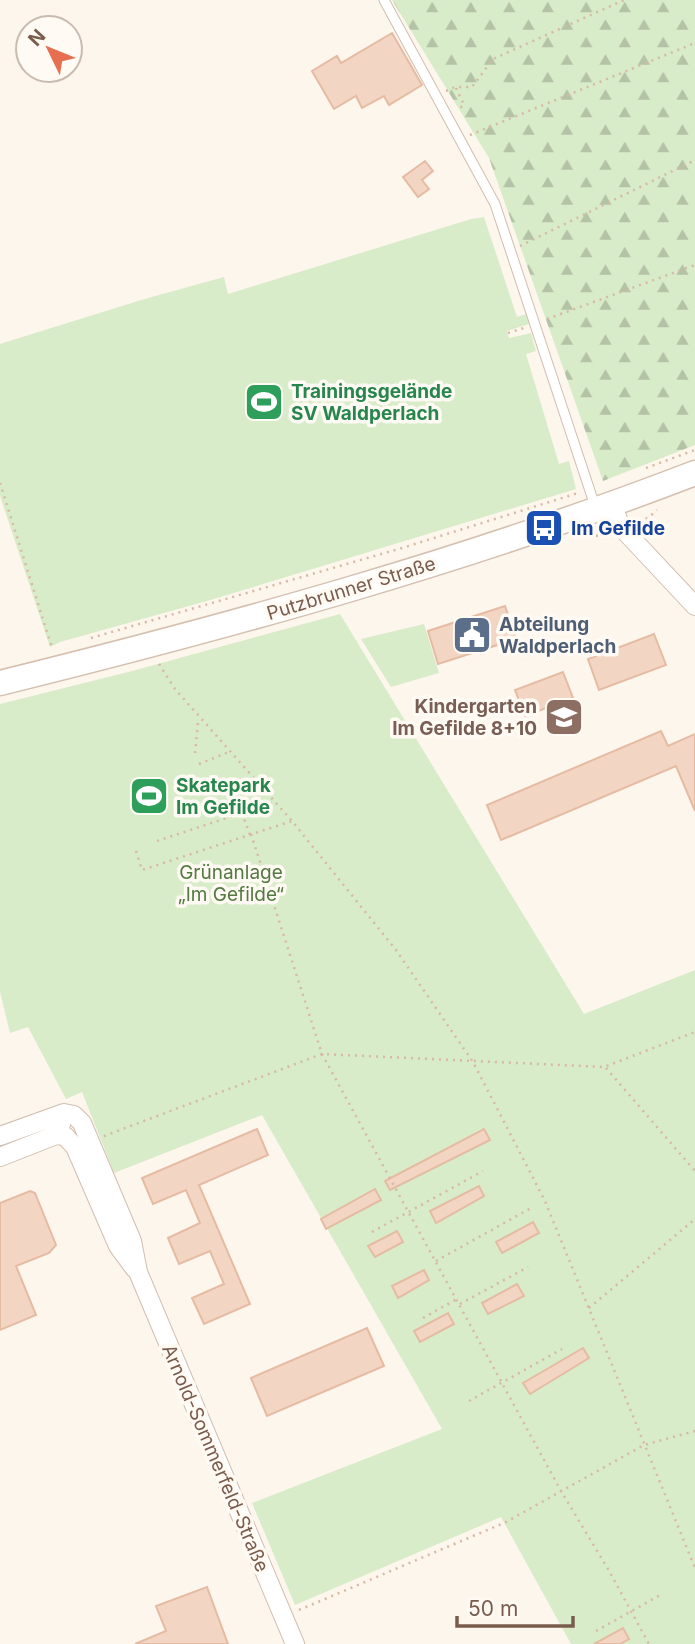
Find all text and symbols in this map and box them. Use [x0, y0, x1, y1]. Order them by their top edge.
north arrow [14, 14, 84, 84]
text: N [24, 25, 50, 51]
place label: Trainingsgelände SV Waldperlach [291, 380, 452, 425]
sports icon: Trainingsgelände SV Waldperlach [243, 381, 285, 423]
bus stop icon: Im Gefilde [523, 507, 565, 549]
place label: Im Gefilde [571, 517, 665, 540]
street label: Putzbrunner Straße [264, 552, 438, 625]
place label: Abteilung Waldperlach [499, 613, 616, 658]
public building icon: Abteilung Waldperlach [451, 614, 493, 656]
place label: Kindergarten Im Gefilde 8+10 [392, 695, 537, 740]
school or university icon: Kindergarten Im Gefilde 8+10 [543, 696, 585, 738]
place label: Skatepark Im Gefilde [176, 774, 271, 819]
sports icon: Skatepark Im Gefilde [128, 775, 170, 817]
park label: Grünanlage „Im Gefilde“ [178, 861, 284, 906]
street label: Arnold-Sommerfeld-Straße [157, 1341, 274, 1575]
scale bar [457, 1584, 572, 1628]
text: 50 m [468, 1596, 518, 1621]

